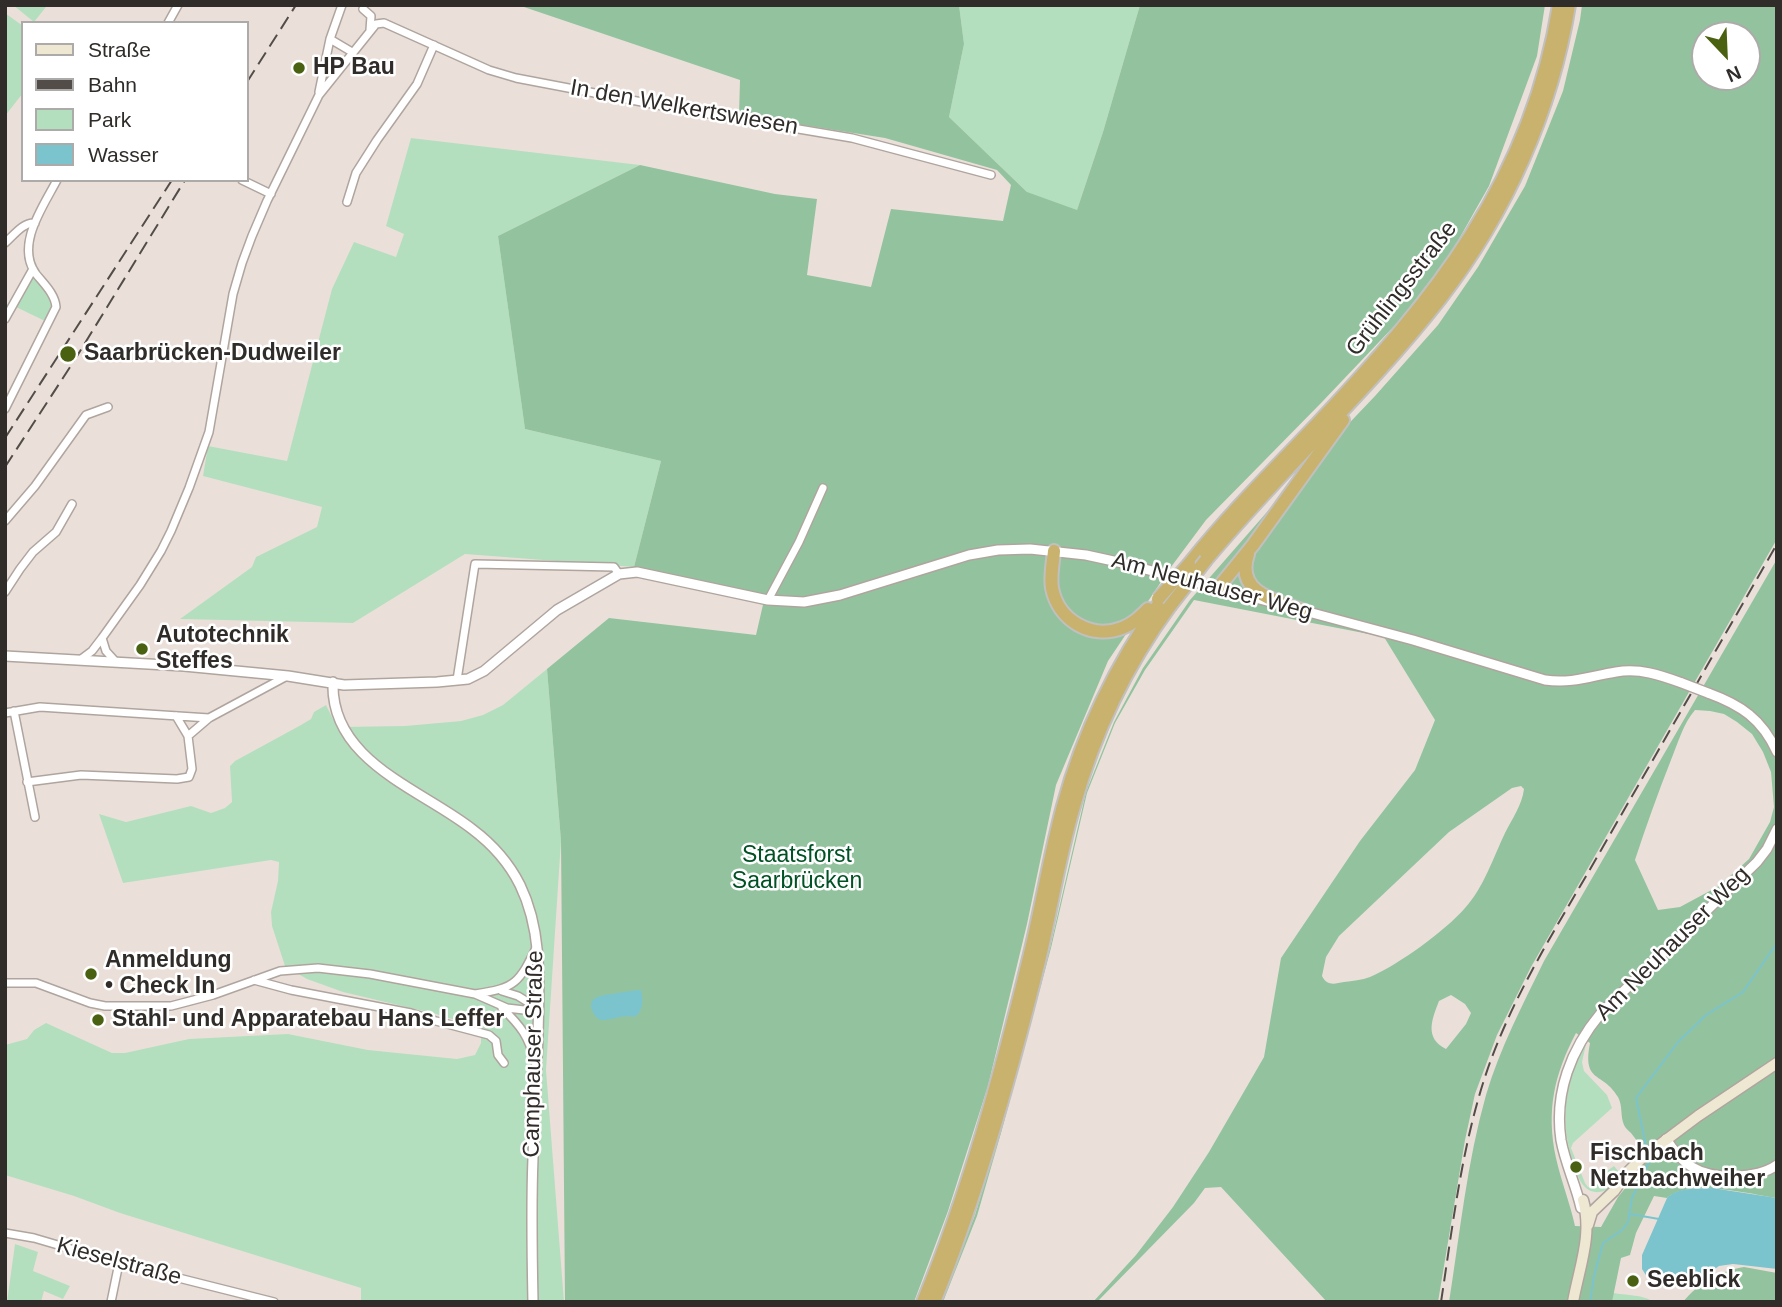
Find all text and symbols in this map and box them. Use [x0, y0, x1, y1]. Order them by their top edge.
legend [21, 21, 248, 182]
north arrow [1691, 21, 1761, 91]
text: Straße [88, 38, 151, 61]
place label: HP Bau [313, 54, 395, 82]
marker: HP Bau [291, 60, 307, 76]
text: N [1723, 62, 1744, 86]
text: Bahn [88, 73, 137, 96]
street label: In den Welkertswiesen [568, 74, 800, 142]
text: Park [88, 108, 131, 131]
text: Wasser [88, 143, 158, 166]
street label: Grühlingsstraße [1341, 216, 1463, 362]
place label: Saarbrücken-Dudweiler [84, 340, 341, 368]
marker: Saarbrücken-Dudweiler [58, 344, 78, 364]
street label: Am Neuhauser Weg [1109, 547, 1315, 627]
place label: Autotechnik Steffes [156, 622, 289, 676]
marker: Autotechnik Steffes [134, 641, 150, 657]
park label: Staatsforst Saarbrücken [732, 842, 862, 896]
street label: Am Neuhauser Weg [1590, 861, 1756, 1027]
place label: Anmeldung • Check In [105, 947, 231, 1001]
street label: Camphauser Straße [518, 950, 550, 1158]
marker: Anmeldung • Check In [83, 966, 99, 982]
place label: Stahl- und Apparatebau Hans Leffer [112, 1006, 504, 1034]
marker: Stahl- und Apparatebau Hans Leffer [90, 1012, 106, 1028]
place label: Fischbach Netzbachweiher [1590, 1140, 1765, 1194]
marker: Fischbach Netzbachweiher [1568, 1159, 1584, 1175]
street label: Kieselstraße [54, 1232, 184, 1292]
place label: Seeblick [1647, 1267, 1740, 1295]
marker: Seeblick [1625, 1273, 1641, 1289]

